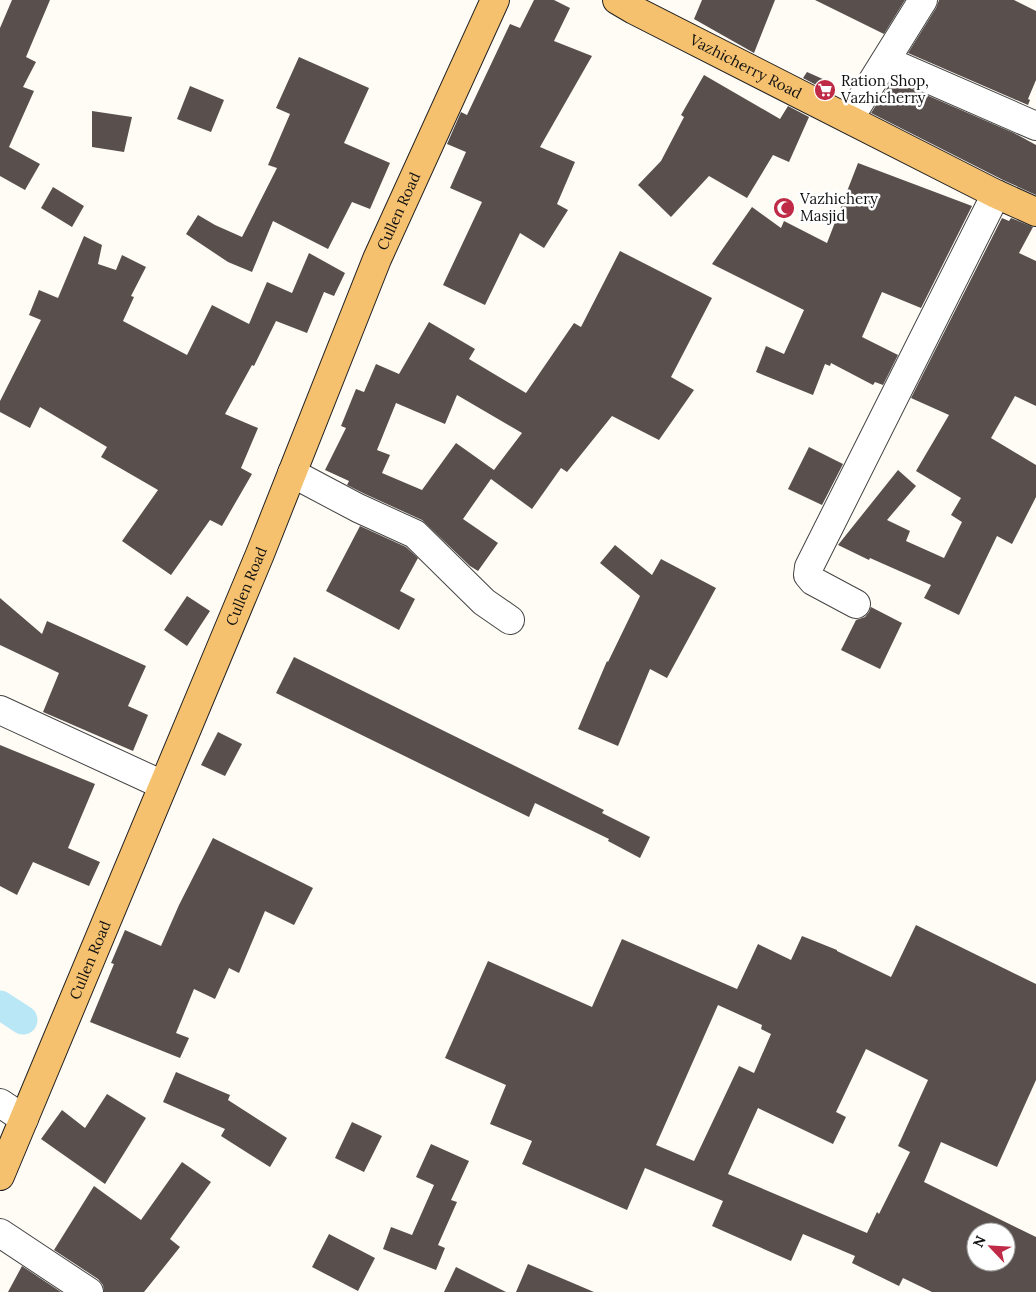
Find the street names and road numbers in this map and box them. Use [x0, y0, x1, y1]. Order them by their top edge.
street label: Vazhicherry Road [686, 29, 805, 103]
street label: Cullen Road [372, 169, 424, 253]
street label: Cullen Road [221, 544, 271, 629]
street label: Cullen Road [65, 918, 115, 1002]

